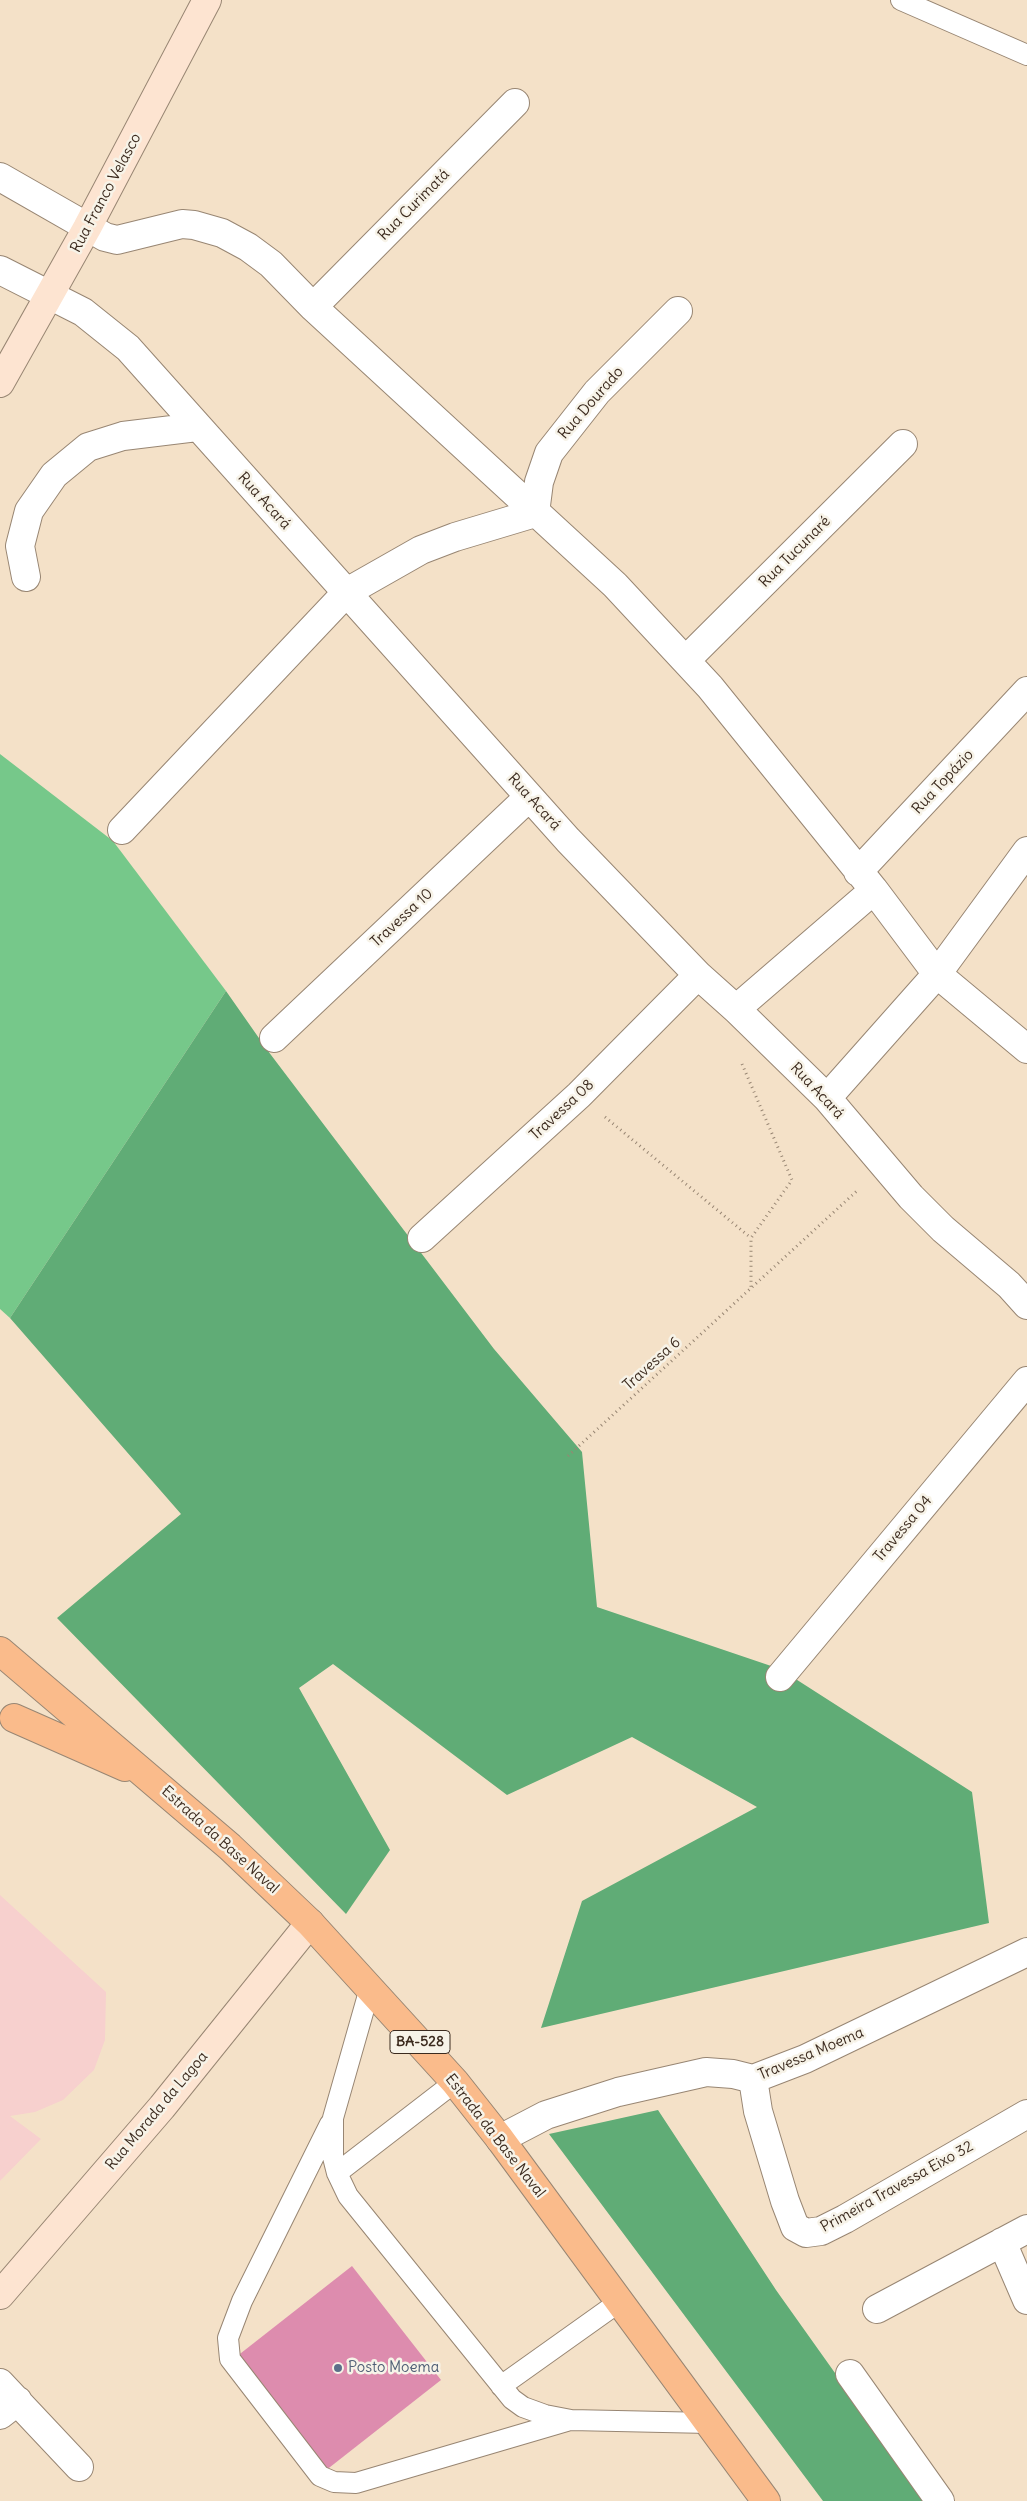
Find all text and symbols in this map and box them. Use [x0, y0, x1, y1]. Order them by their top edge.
street label: Rua Franco Velasco [67, 130, 145, 256]
street label: Rua Curimatá [375, 166, 453, 244]
street label: Rua Dourado [555, 363, 627, 443]
street label: Rua Acará [234, 469, 294, 533]
street label: Rua Tucunaré [756, 513, 834, 591]
street label: Rua Topázio [909, 746, 977, 818]
street label: Rua Acará [504, 770, 564, 834]
street label: Travessa 10 [367, 885, 437, 951]
street label: Rua Acará [786, 1059, 848, 1123]
street label: Travessa 08 [526, 1076, 598, 1144]
street label: Travessa 6 [620, 1334, 684, 1394]
street label: Travessa 04 [870, 1492, 936, 1566]
street label: Estrada da Base Naval [158, 1782, 282, 1898]
street label: Travessa Moema [756, 2024, 866, 2084]
road number: BA-528 [390, 2030, 450, 2054]
street label: Rua Morada da Lagoa [102, 2048, 212, 2174]
street label: Estrada da Base Naval [441, 2071, 549, 2201]
street label: Primeira Travessa Eixo 32 [818, 2138, 976, 2236]
place label: Posto Moema [348, 2359, 439, 2377]
marker: Posto Moema [332, 2362, 344, 2374]

